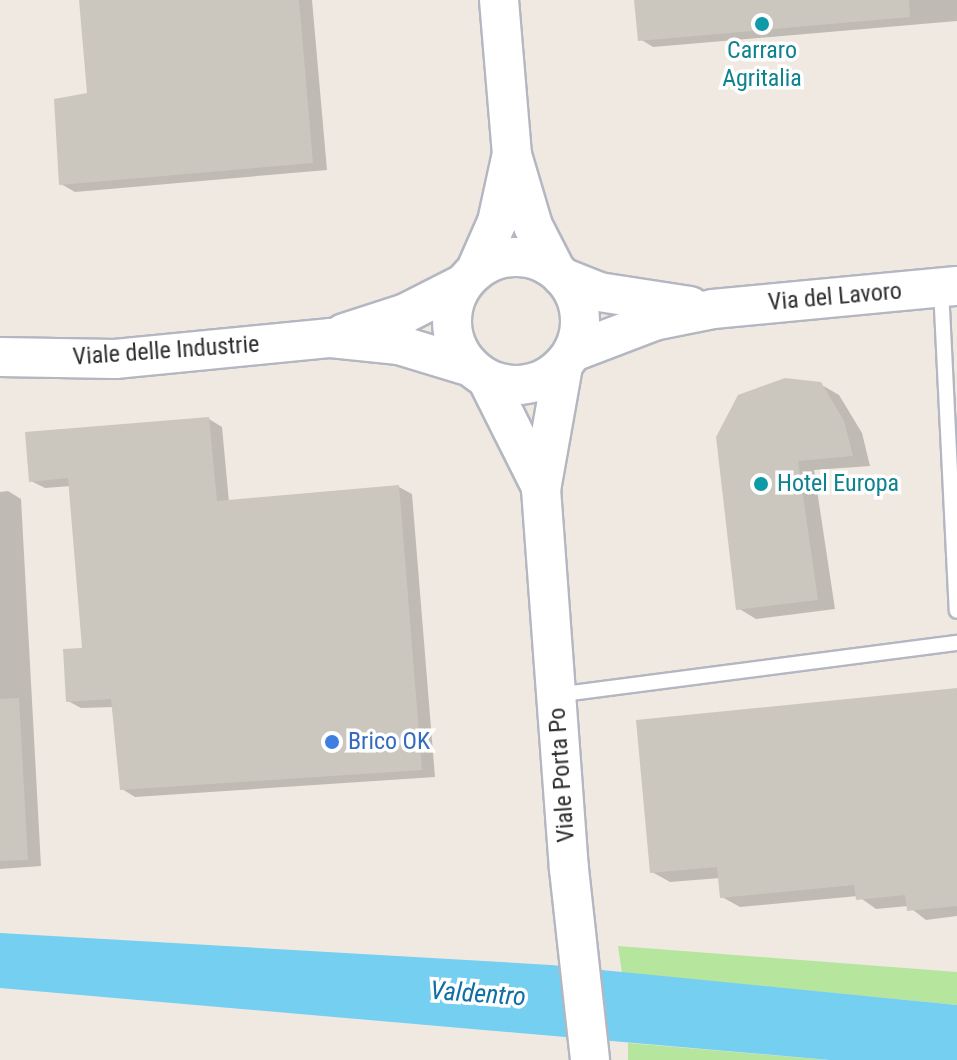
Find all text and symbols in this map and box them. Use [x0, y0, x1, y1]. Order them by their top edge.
marker: Carraro Agritalia [753, 15, 771, 33]
place label: Carraro Agritalia [722, 37, 802, 93]
street label: Via del Lavoro [767, 277, 903, 317]
street label: Viale delle Industrie [72, 330, 260, 372]
place label: Hotel Europa [777, 470, 899, 498]
marker: Hotel Europa [752, 475, 770, 493]
street label: Viale Porta Po [543, 707, 581, 843]
place label: Brico OK [348, 728, 430, 756]
marker: Brico OK [323, 733, 341, 751]
water label: Valdentro [429, 975, 527, 1013]

